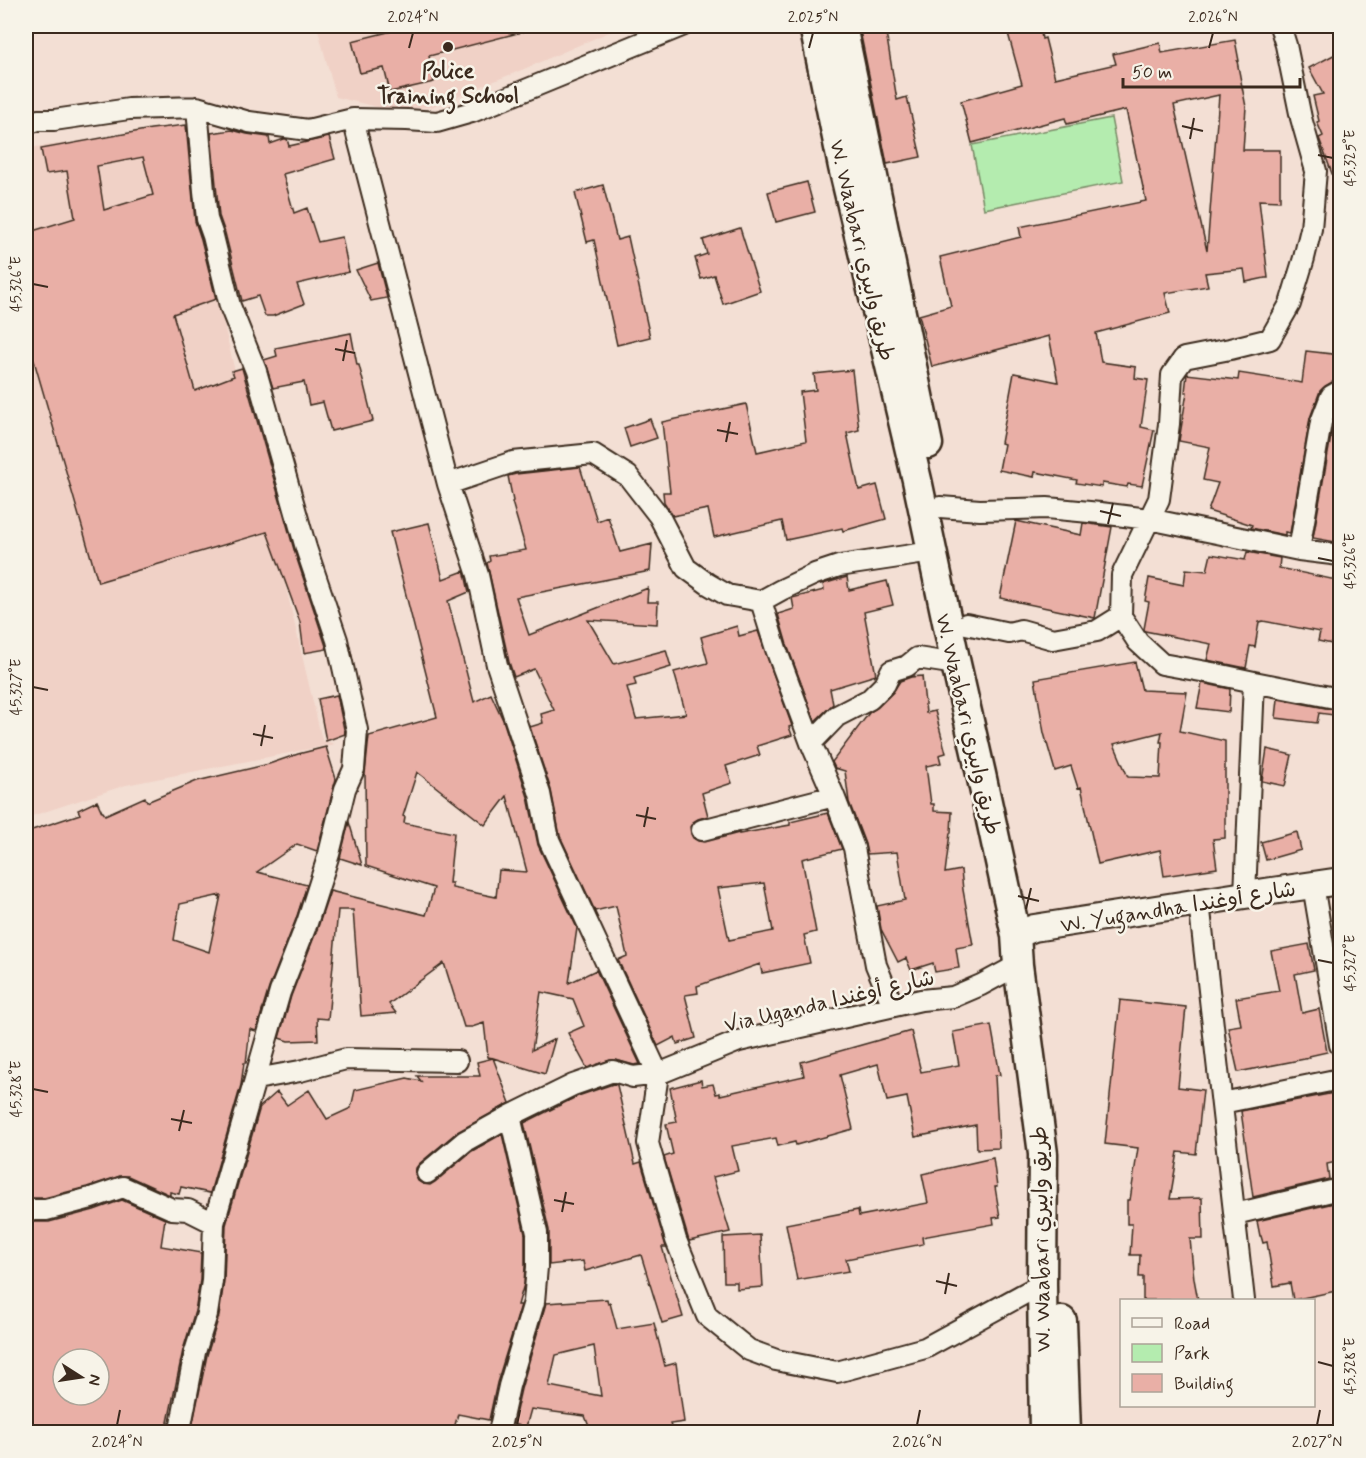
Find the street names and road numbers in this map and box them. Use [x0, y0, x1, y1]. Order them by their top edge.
street label: W. Waabari طريق وابيري [821, 137, 900, 364]
street label: W. Waabari طريق وابيري [927, 611, 1006, 838]
street label: W. Yugandha شارع أوغندا [1059, 875, 1298, 943]
street label: Via Uganda شارع أوغندا [721, 963, 938, 1041]
street label: W. Waabari طريق وابيري [1026, 1126, 1059, 1352]

